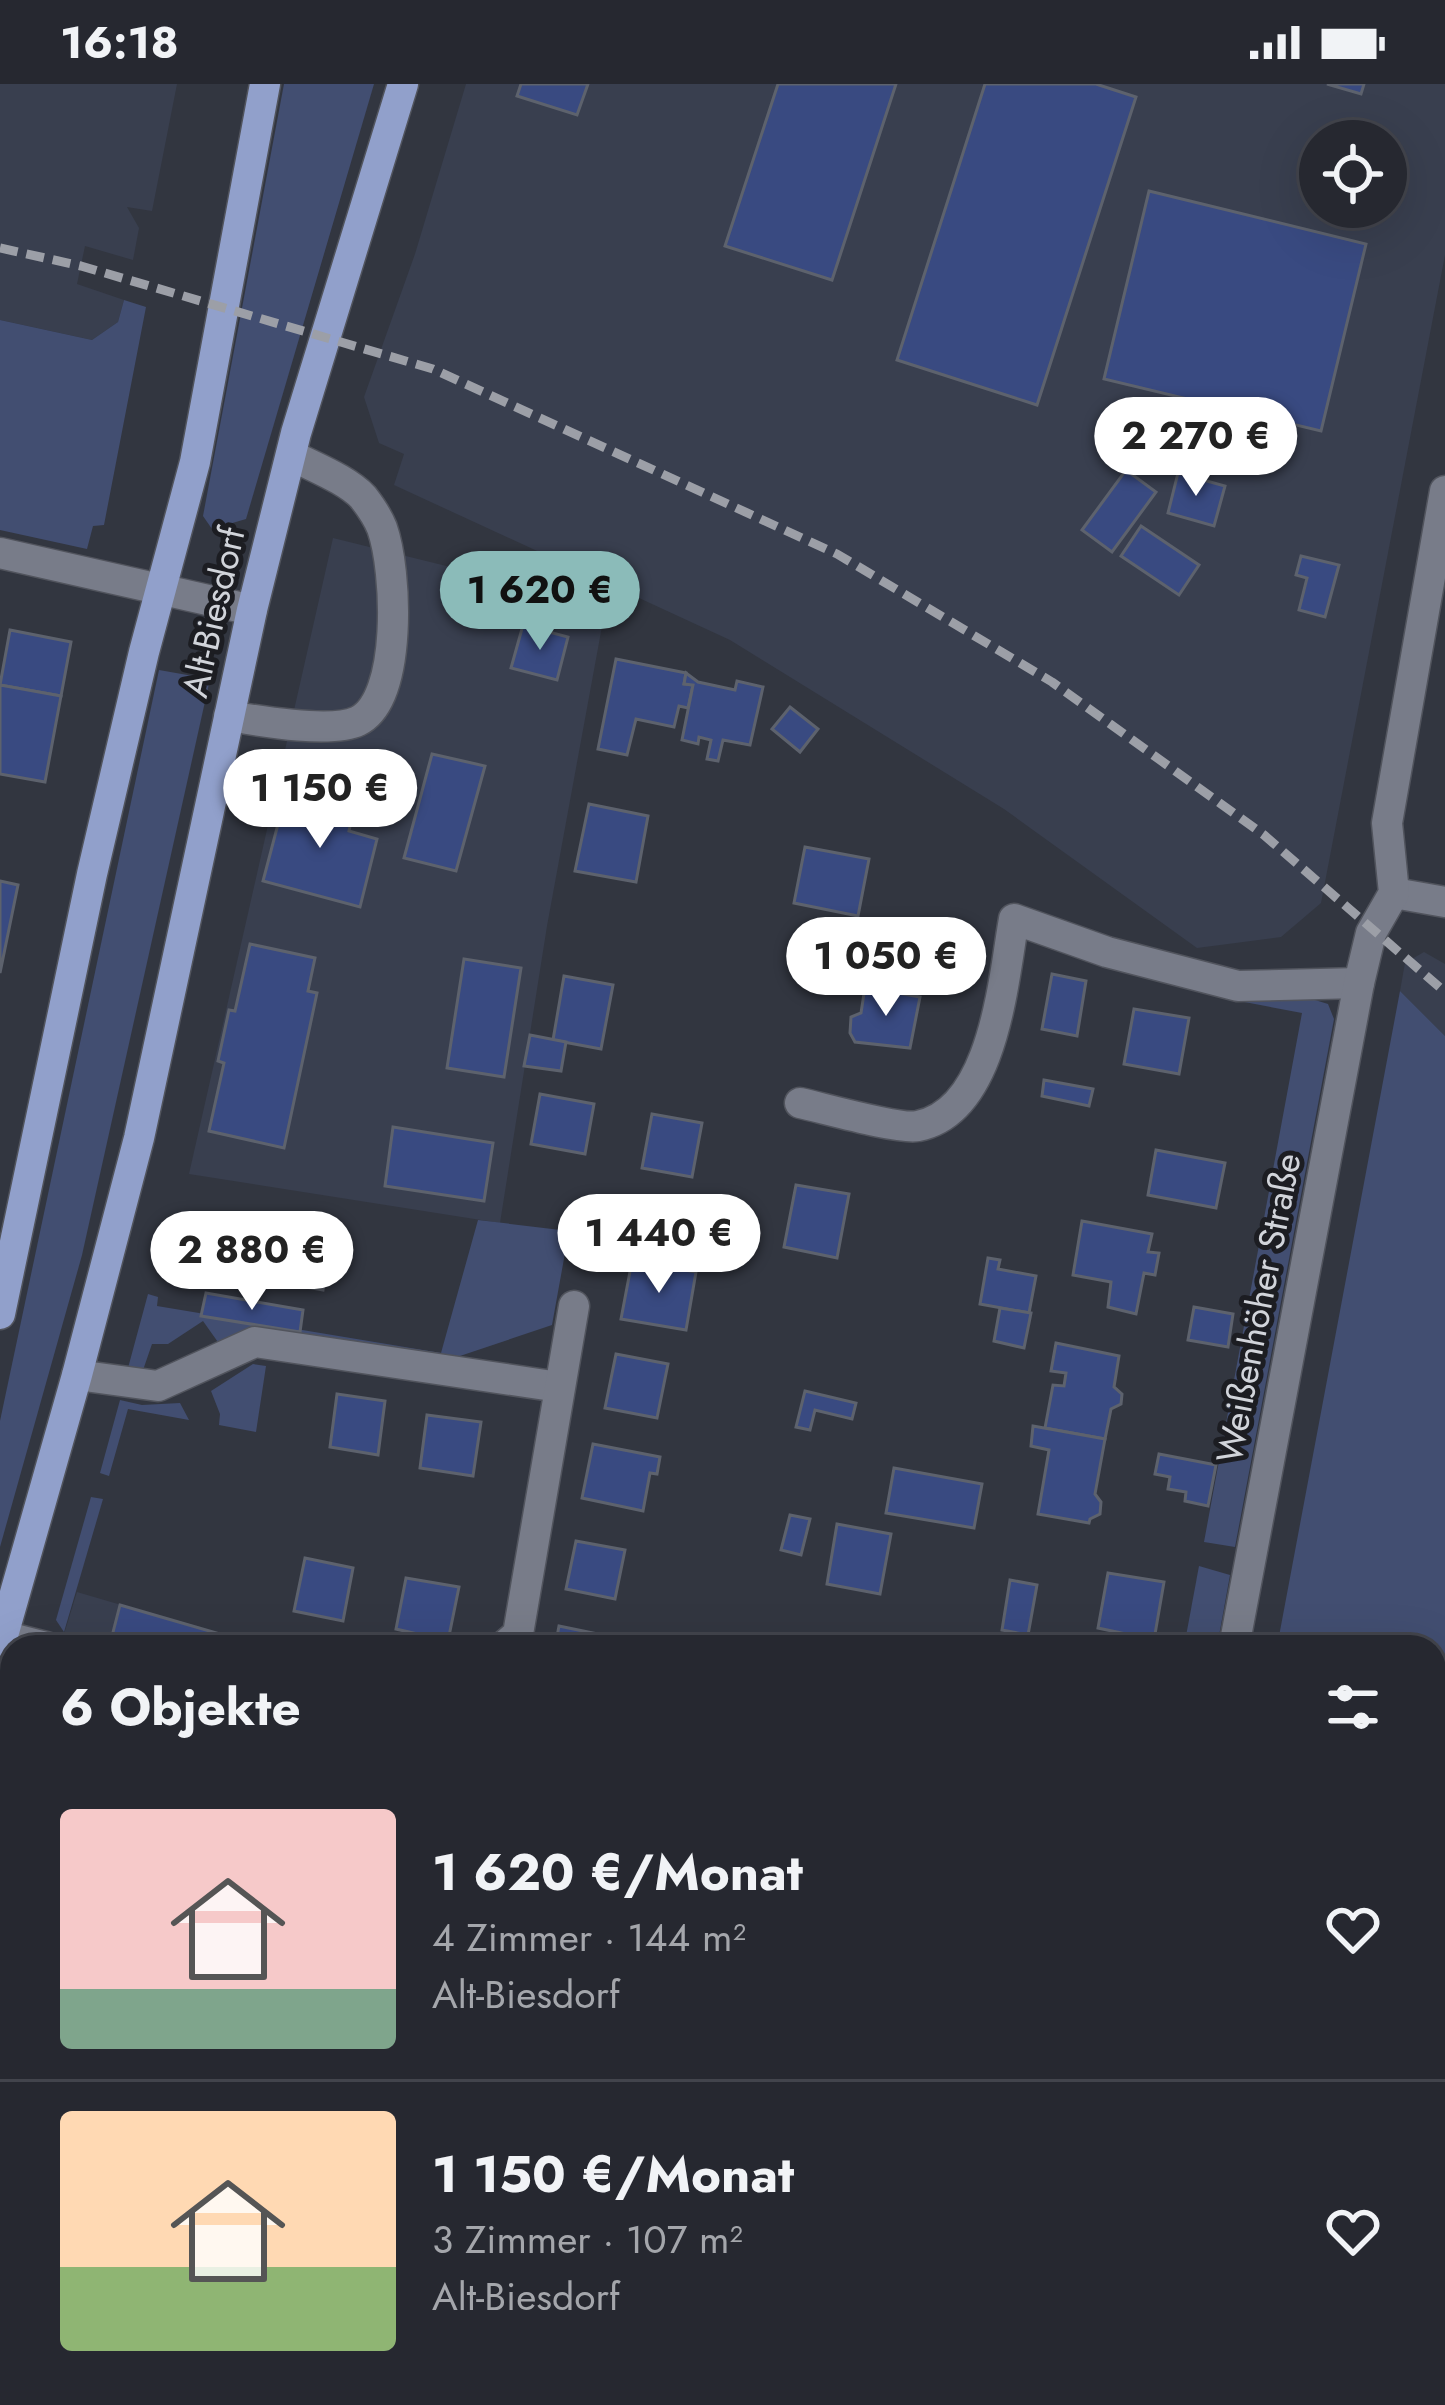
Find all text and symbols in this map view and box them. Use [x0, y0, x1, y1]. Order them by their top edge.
text: 16:18 [60, 10, 179, 75]
map controls [1299, 120, 1407, 228]
button: locate [1299, 120, 1407, 228]
pin: 2 270 € [1085, 397, 1307, 499]
text: 2 270 € [1121, 407, 1271, 464]
street label: Alt-Biesdorf [168, 520, 258, 702]
pin: 1 620 € [429, 551, 651, 653]
text: 1 620 € [467, 561, 613, 618]
pin: 1 150 € [209, 749, 431, 851]
text: 1 150 € [250, 759, 390, 816]
pin: 1 050 € [775, 917, 997, 1019]
text: 1 050 € [813, 927, 959, 984]
street label: Weißenhöher Straße [1202, 1149, 1314, 1467]
pin: 1 440 € [548, 1194, 770, 1296]
text: 1 440 € [584, 1204, 734, 1261]
pin: 2 880 € [141, 1211, 363, 1313]
text: 2 880 € [177, 1221, 327, 1278]
text: 6 Objekte [60, 1670, 301, 1744]
icon: filters [1320, 1674, 1386, 1740]
text: 1 620 €/Monat [432, 1835, 803, 1909]
icon: home [156, 1857, 300, 2001]
icon: heart [1320, 1896, 1386, 1962]
text: 4 Zimmer · 144 m² [432, 1909, 746, 1966]
text: Alt-Biesdorf [432, 1966, 620, 2023]
text: 1 150 €/Monat [432, 2137, 794, 2211]
icon: home [156, 2159, 300, 2303]
icon: heart [1320, 2198, 1386, 2264]
text: 3 Zimmer · 107 m² [432, 2211, 743, 2268]
text: Alt-Biesdorf [432, 2268, 620, 2325]

